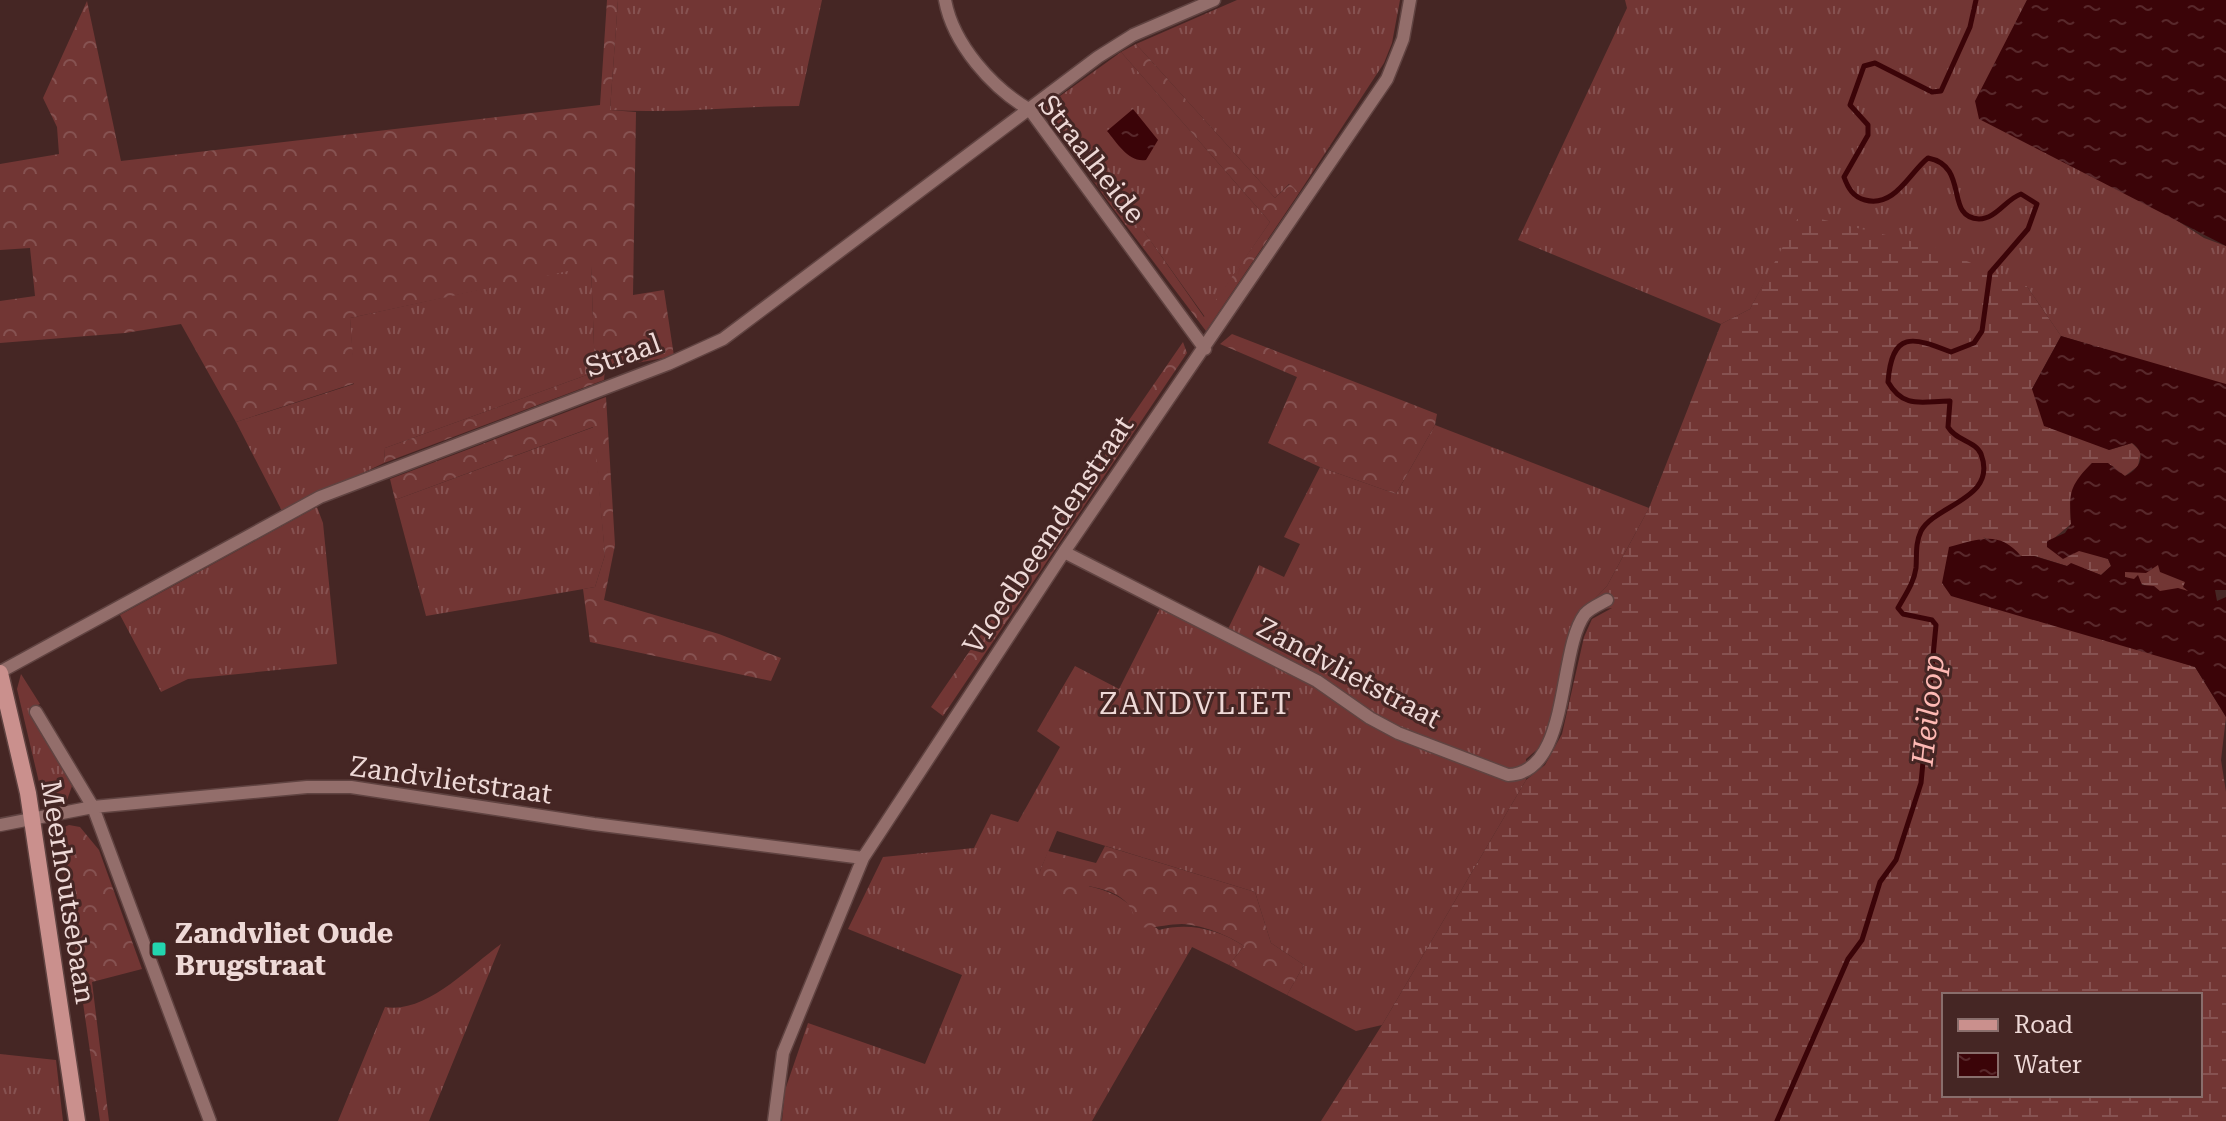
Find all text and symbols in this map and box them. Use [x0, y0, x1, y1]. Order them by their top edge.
street label: Straalheide [1032, 88, 1152, 230]
street label: Straal [581, 326, 665, 384]
street label: Vloedbeemdenstraat [956, 410, 1140, 660]
street label: Zandvlietstraat [1251, 611, 1447, 735]
water label: Heiloop [1905, 653, 1951, 768]
district label: ZANDVLIET [1099, 686, 1293, 721]
street label: Zandvlietstraat [348, 749, 554, 811]
street label: Meerhoutsebaan [34, 778, 102, 1006]
place label: Zandvliet Oude Brugstraat [175, 917, 393, 982]
marker: Zandvliet Oude Brugstraat [150, 940, 168, 958]
legend [1942, 993, 2202, 1097]
text: Road [2014, 1011, 2073, 1039]
text: Water [2014, 1051, 2082, 1079]

